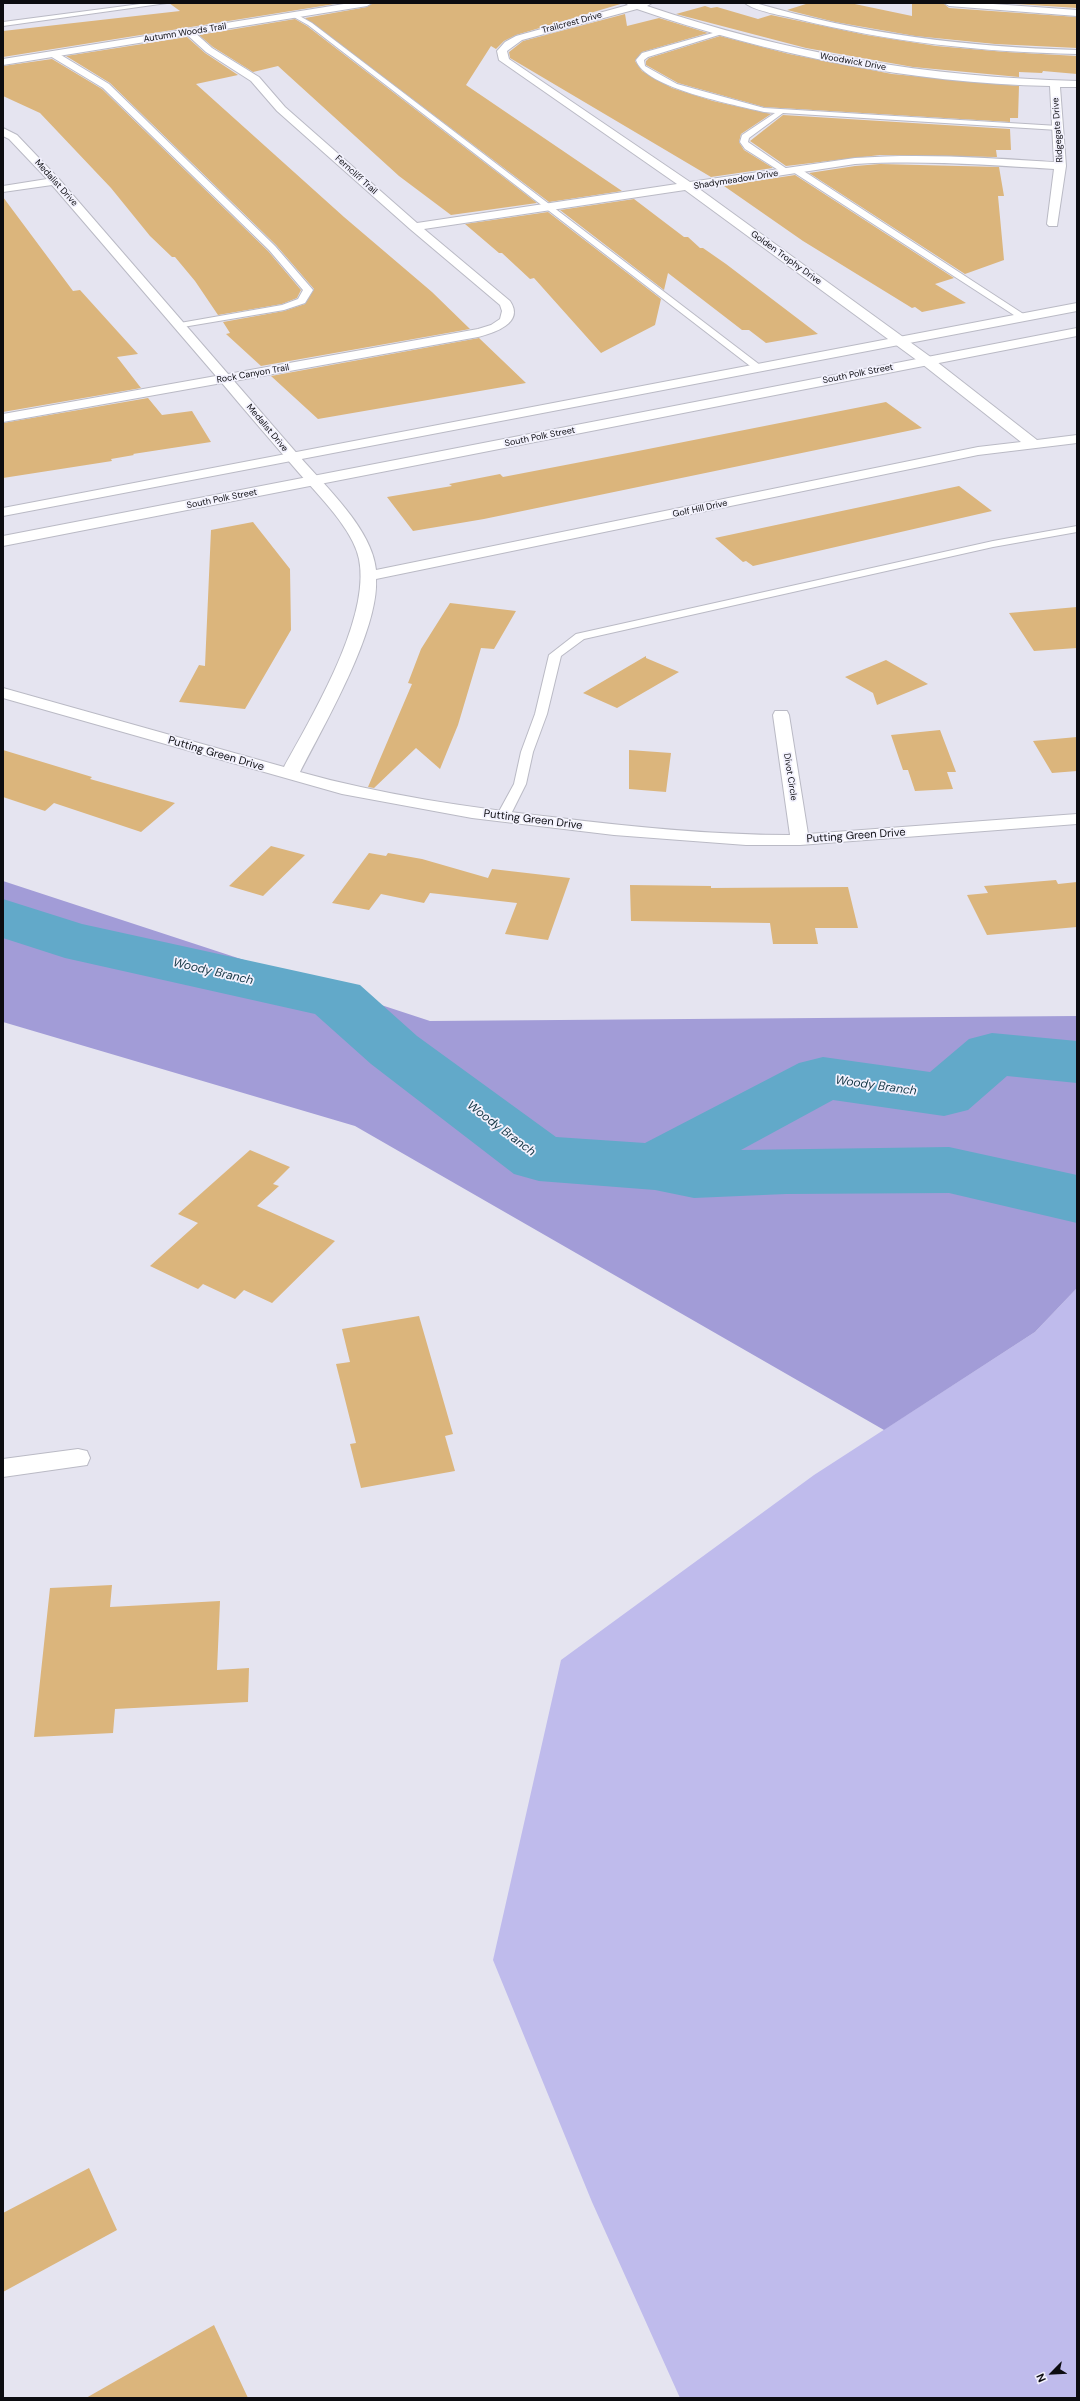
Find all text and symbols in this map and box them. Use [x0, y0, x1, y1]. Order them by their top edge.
street label: Trailcrest Drive [541, 10, 603, 36]
street label: Autumn Woods Trail [143, 21, 227, 45]
street label: Woodwick Drive [819, 51, 887, 73]
street label: Ridgegate Drive [1050, 97, 1066, 163]
street label: Ferncliff Trail [333, 153, 379, 197]
street label: Medalist Drive [32, 157, 80, 209]
street label: Shadymeadow Drive [693, 168, 779, 192]
street label: Golden Trophy Drive [748, 229, 824, 287]
street label: Rock Canyon Trail [216, 362, 290, 386]
street label: South Polk Street [822, 362, 894, 386]
street label: Medalist Drive [244, 402, 290, 454]
street label: South Polk Street [504, 425, 576, 449]
street label: South Polk Street [186, 487, 258, 511]
street label: Golf Hill Drive [672, 498, 728, 520]
street label: Putting Green Drive [166, 734, 266, 774]
street label: Divot Circle [781, 752, 799, 802]
street label: Putting Green Drive [483, 807, 583, 833]
street label: Putting Green Drive [806, 826, 906, 846]
water label: Woody Branch [171, 956, 255, 988]
water label: Woody Branch [834, 1073, 918, 1099]
water label: Woody Branch [464, 1099, 538, 1159]
north arrow [1032, 2353, 1072, 2393]
text: N [1033, 2371, 1049, 2384]

